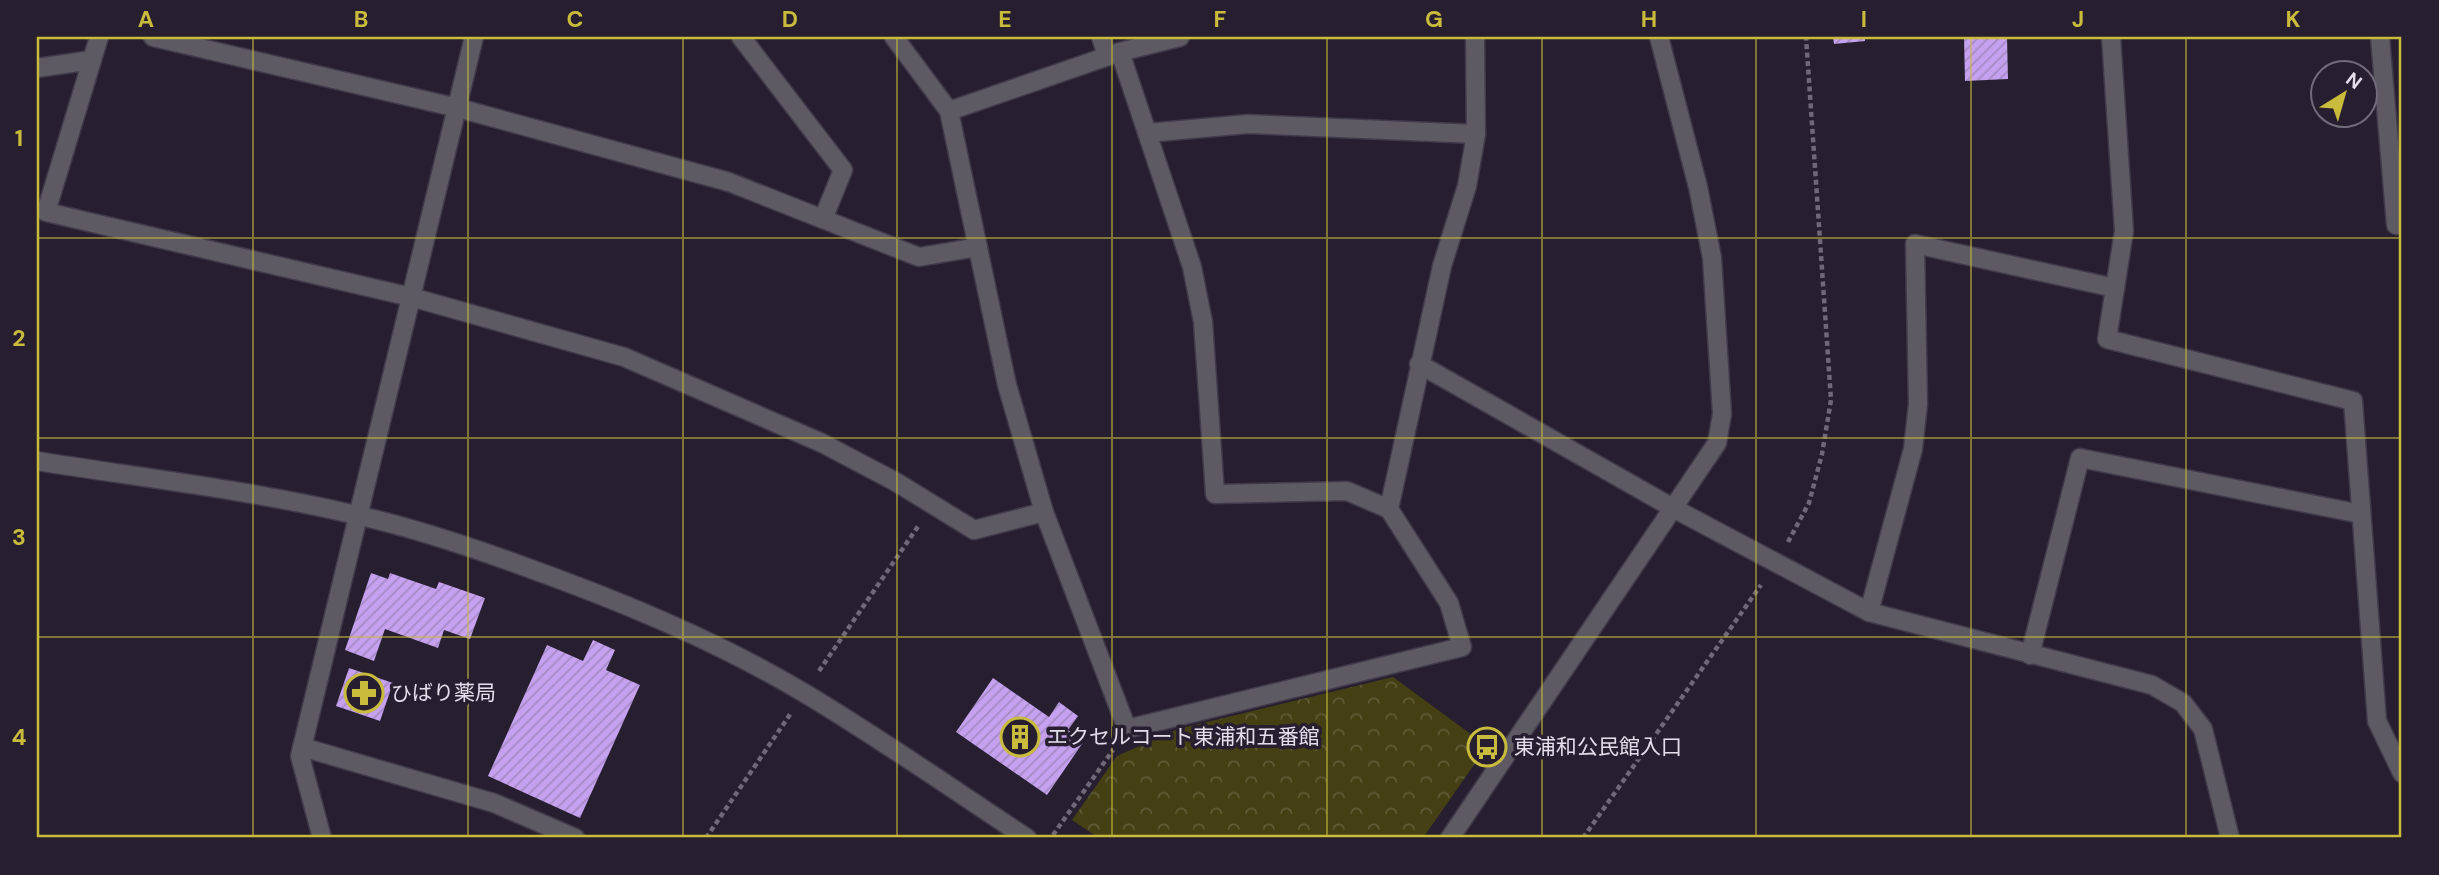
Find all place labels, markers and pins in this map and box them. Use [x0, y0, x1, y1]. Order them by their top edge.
pharmacy icon: ひばり薬局 [343, 672, 385, 714]
place label: ひばり薬局 [391, 679, 496, 707]
building icon: エクセルコート東浦和五番館 [999, 716, 1041, 758]
place label: エクセルコート東浦和五番館 [1047, 723, 1320, 751]
bus stop icon: 東浦和公民館入口 [1466, 726, 1508, 768]
place label: 東浦和公民館入口 [1514, 733, 1682, 761]

